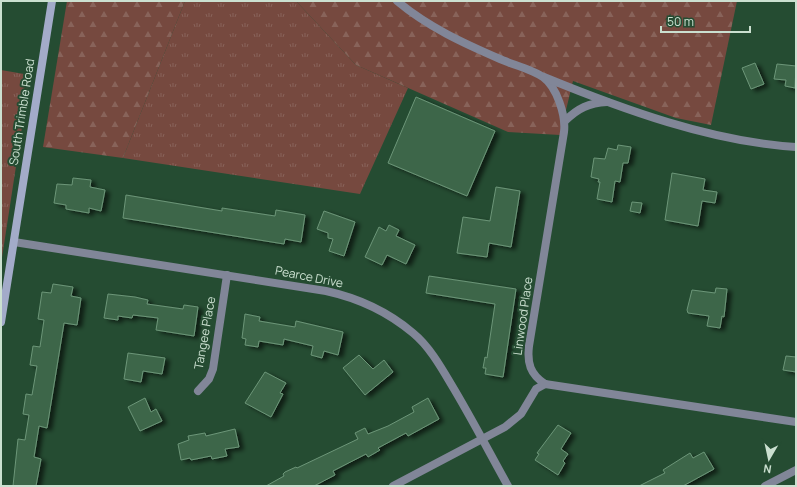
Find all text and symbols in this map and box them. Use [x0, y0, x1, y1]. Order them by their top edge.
scale bar [661, 8, 750, 34]
text: 50 m [667, 13, 694, 30]
street label: South Trimble Road [5, 57, 38, 166]
street label: Pearce Drive [274, 262, 345, 291]
street label: Linwood Place [509, 276, 536, 356]
street label: Tangee Place [190, 295, 219, 371]
north arrow [749, 439, 789, 479]
text: N [762, 461, 772, 477]

